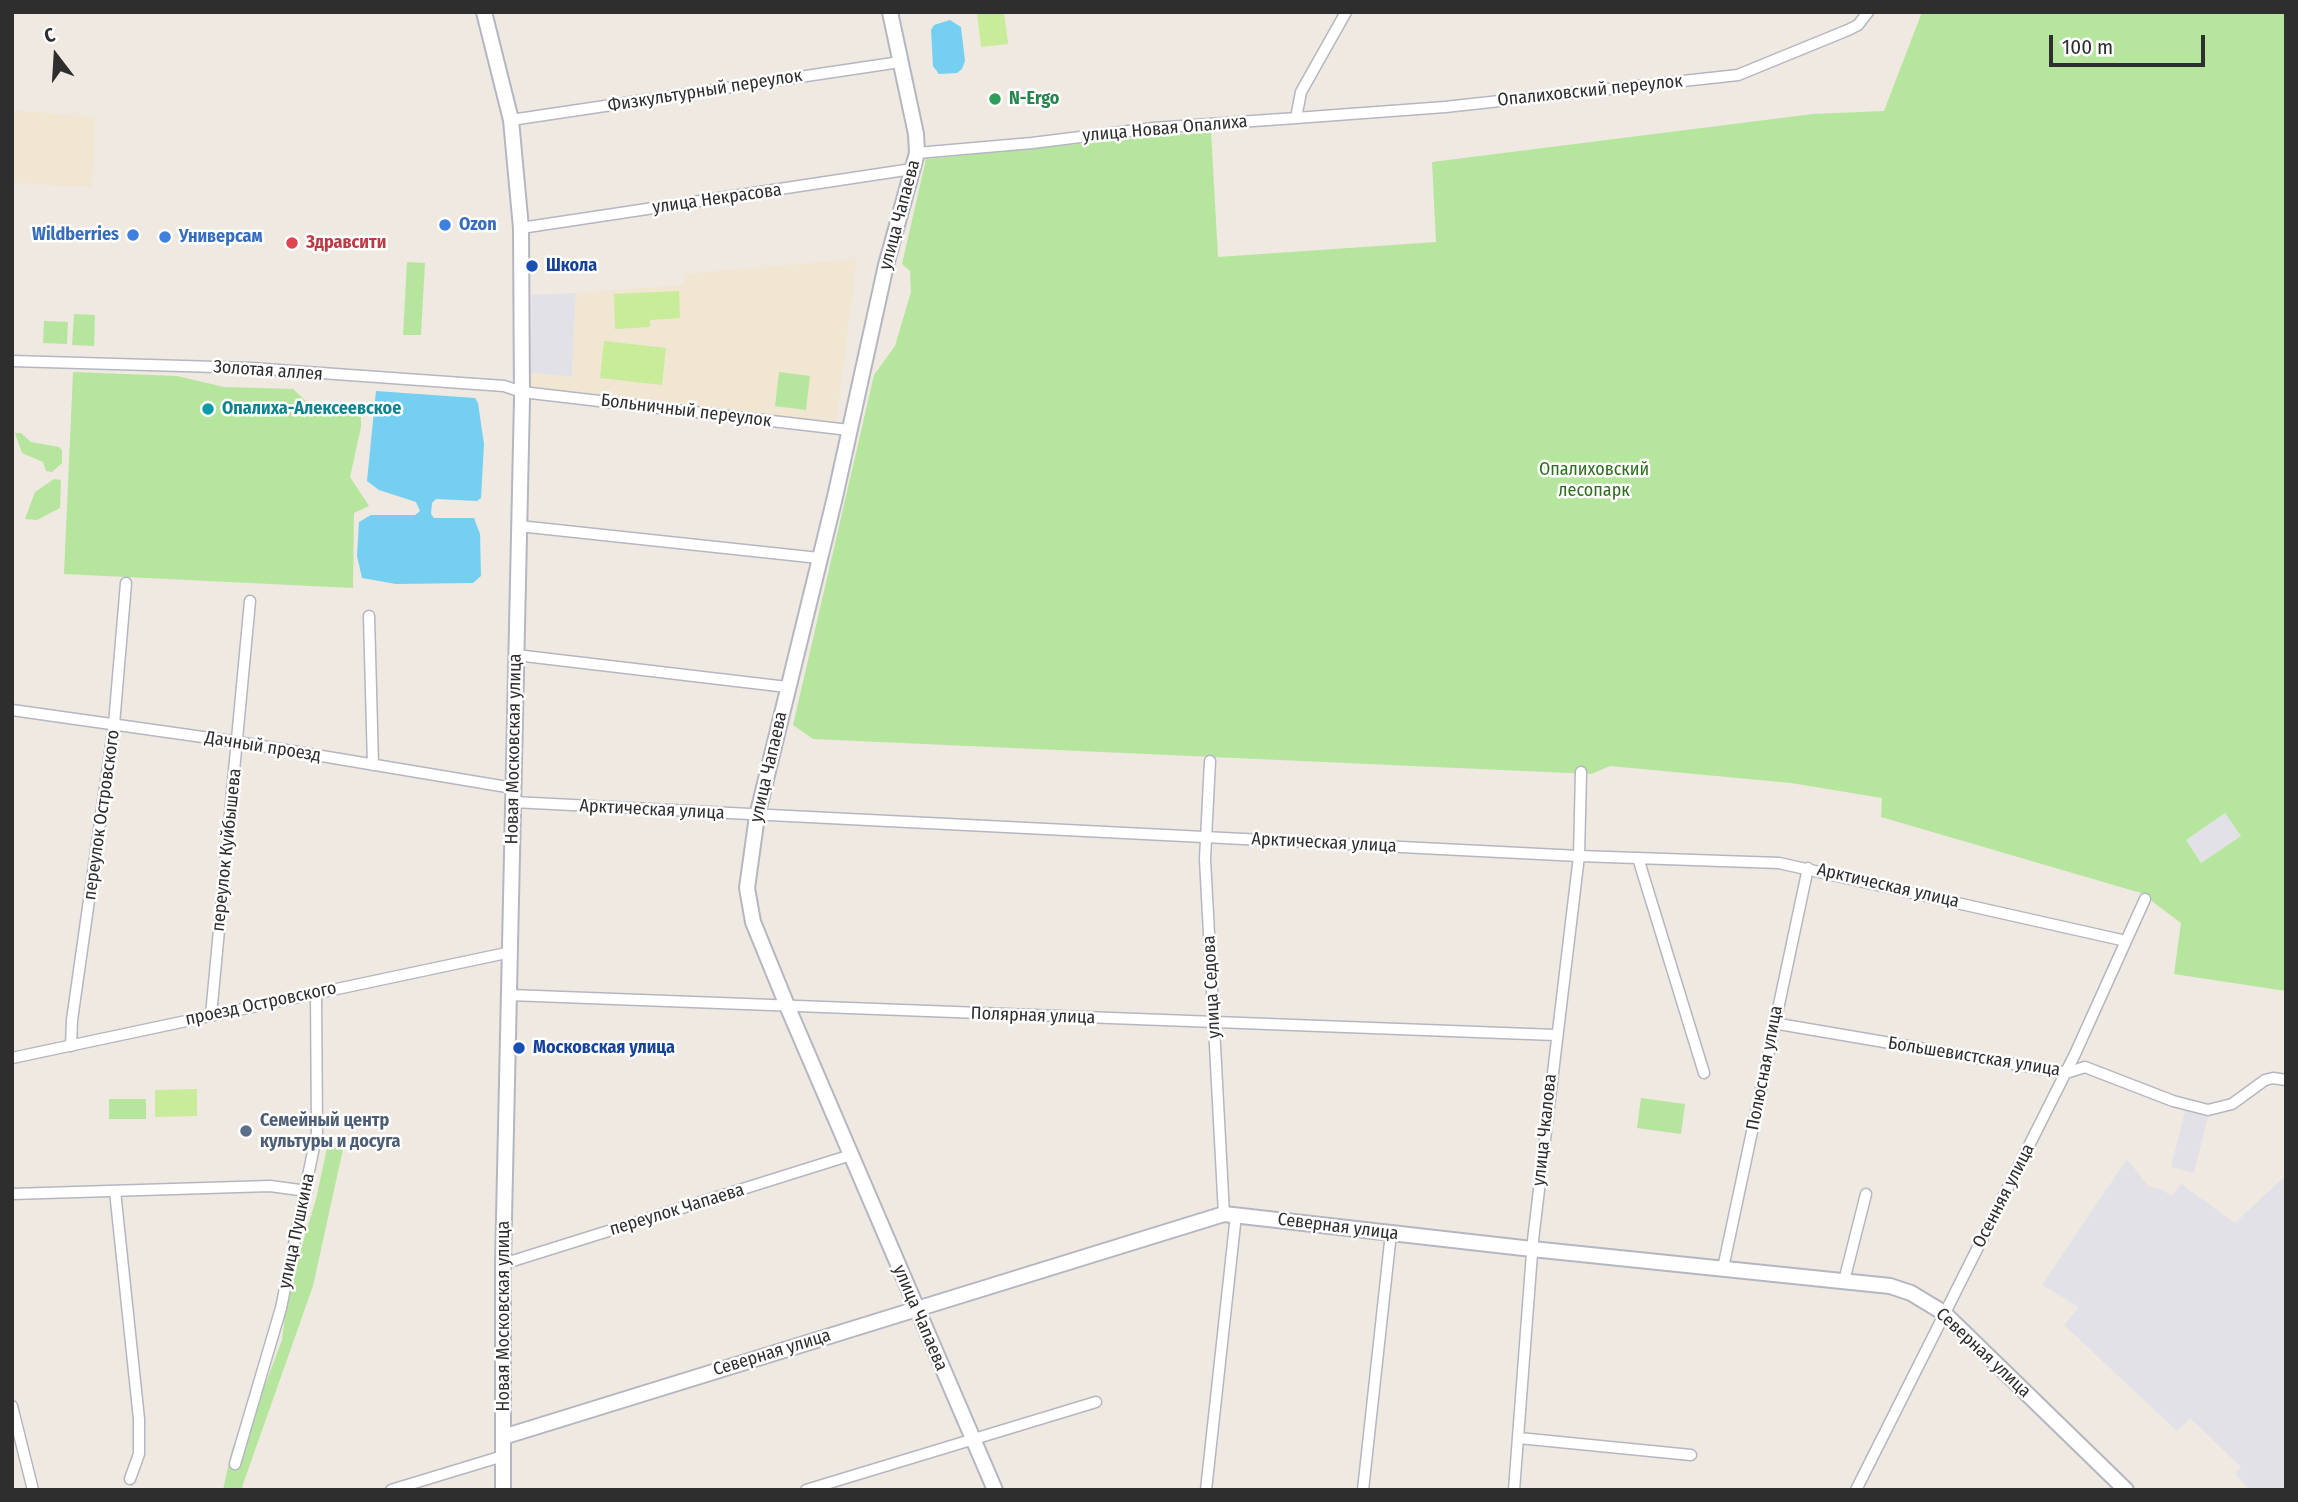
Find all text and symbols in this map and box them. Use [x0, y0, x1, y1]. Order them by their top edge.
north arrow [21, 21, 91, 91]
scale bar [2053, 21, 2209, 65]
text: С [42, 23, 58, 48]
text: 100 m [2062, 34, 2113, 60]
street label: Физкультурный переулок [606, 65, 804, 117]
street label: Опалиховский переулок [1496, 71, 1684, 111]
place label: N-Ergo [1009, 88, 1059, 110]
marker: N-Ergo [987, 91, 1003, 107]
street label: улица Новая Опалиха [1082, 111, 1248, 147]
street label: улица Чапаева [875, 158, 925, 272]
street label: улица Некрасова [651, 179, 783, 219]
place label: Ozon [459, 214, 497, 236]
marker: Ozon [437, 217, 453, 233]
place label: Wildberries [32, 224, 119, 246]
place label: Универсам [179, 226, 263, 248]
marker: Wildberries [125, 227, 141, 243]
marker: Универсам [157, 229, 173, 245]
place label: Здравсити [306, 232, 386, 254]
marker: Здравсити [284, 235, 300, 251]
place label: Школа [546, 255, 597, 277]
marker: Школа [524, 258, 540, 274]
street label: Золотая аллея [212, 356, 324, 386]
street label: Больничный переулок [599, 390, 773, 432]
place label: Опалиха-Алексеевское [222, 398, 401, 420]
marker: Опалиха-Алексеевское [200, 401, 216, 417]
park label: Опалиховский лесопарк [1539, 459, 1649, 502]
street label: Новая Московская улица [502, 653, 526, 845]
street label: улица Чапаева [746, 710, 792, 824]
street label: Дачный проезд [203, 727, 323, 767]
street label: переулок Островского [79, 728, 125, 902]
street label: переулок Куйбышева [208, 767, 246, 933]
street label: Арктическая улица [579, 795, 725, 825]
street label: Арктическая улица [1251, 828, 1397, 858]
street label: Арктическая улица [1815, 859, 1961, 913]
street label: улица Седова [1199, 935, 1225, 1039]
street label: проезд Островского [183, 977, 339, 1031]
street label: Полярная улица [970, 1003, 1096, 1029]
street label: Полюсная улица [1742, 1004, 1788, 1132]
street label: Большевистская улица [1886, 1033, 2062, 1081]
place label: Московская улица [533, 1037, 675, 1059]
marker: Московская улица [511, 1040, 527, 1056]
street label: улица Чкалова [1528, 1073, 1562, 1187]
place label: Семейный центр культуры и досуга [260, 1110, 401, 1152]
marker: Семейный центр культуры и досуга [238, 1123, 254, 1139]
street label: Осенняя улица [1969, 1140, 2039, 1252]
street label: улица Пушкина [274, 1171, 320, 1291]
street label: переулок Чапаева [607, 1179, 747, 1241]
street label: Северная улица [1276, 1209, 1400, 1245]
street label: Новая Московская улица [493, 1221, 515, 1411]
street label: улица Чапаева [888, 1262, 952, 1374]
street label: Северная улица [1931, 1304, 2035, 1402]
street label: Северная улица [711, 1325, 833, 1381]

